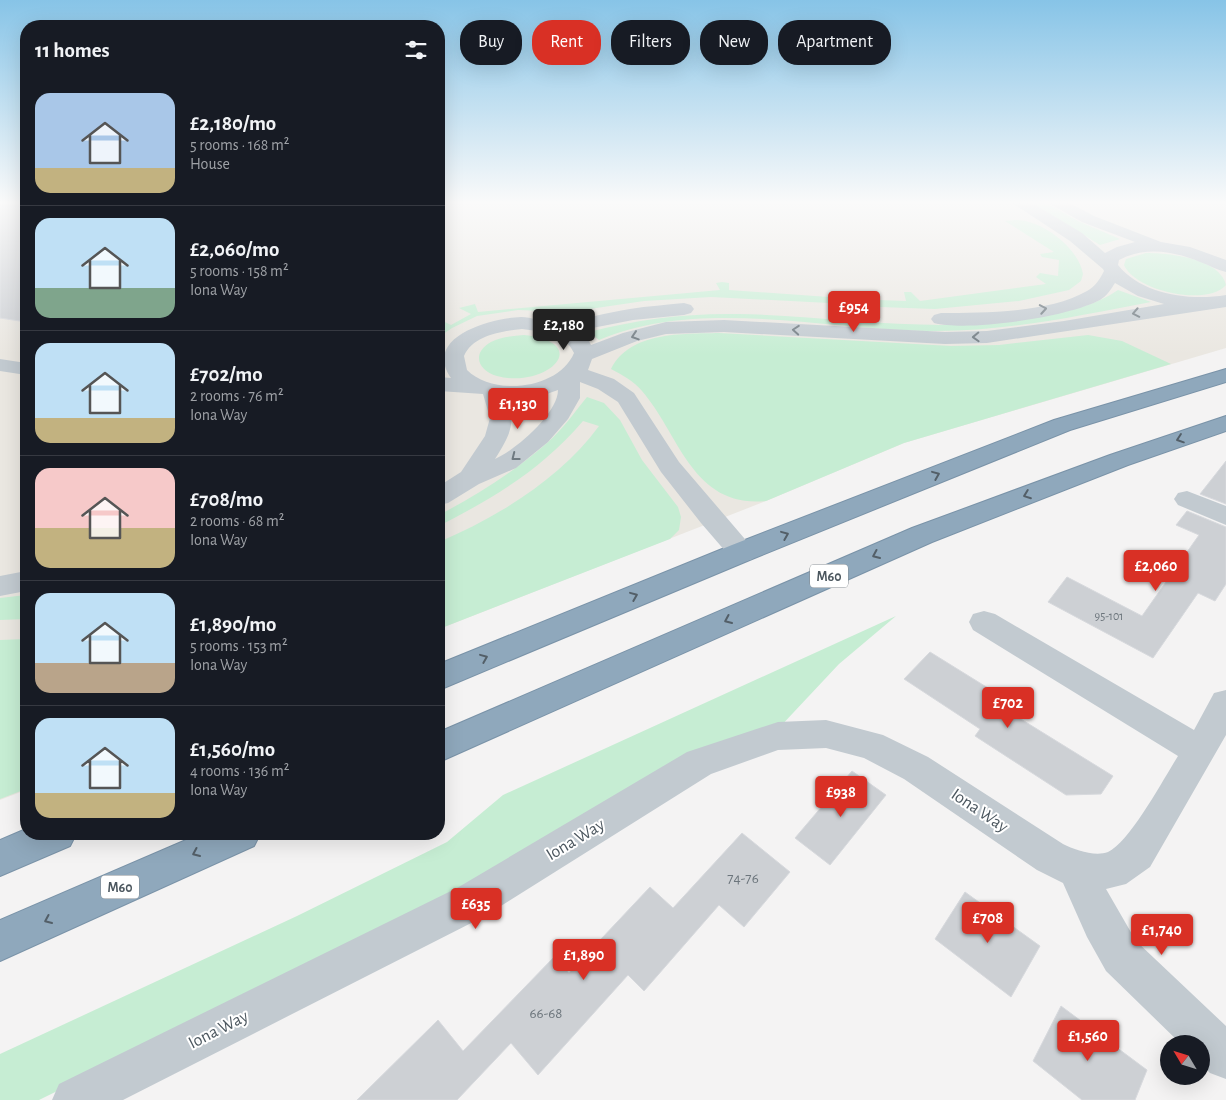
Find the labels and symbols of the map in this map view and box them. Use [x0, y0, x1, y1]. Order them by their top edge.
pin: £954 [824, 290, 884, 333]
one-way arrow [1038, 305, 1047, 315]
pin: £2,180 [523, 308, 605, 351]
one-way arrow [1132, 308, 1141, 318]
one-way arrow [792, 324, 800, 335]
one-way arrow [631, 330, 639, 340]
one-way arrow [971, 332, 979, 343]
pin: £1,130 [477, 388, 559, 430]
one-way arrow [1176, 433, 1185, 443]
one-way arrow [511, 451, 520, 460]
one-way arrow [931, 471, 940, 481]
one-way arrow [1024, 489, 1032, 499]
one-way arrow [780, 531, 789, 541]
one-way arrow [872, 548, 881, 559]
pin: £2,060 [1115, 550, 1197, 592]
road number: M60 [810, 564, 848, 588]
one-way arrow [629, 592, 638, 603]
house number: 95-101 [1095, 610, 1123, 622]
one-way arrow [724, 613, 733, 624]
one-way arrow [479, 654, 488, 664]
pin: £702 [978, 686, 1038, 729]
pin: £938 [811, 776, 871, 818]
street label: Iona Way [948, 785, 1011, 837]
street label: Iona Way [543, 815, 608, 864]
one-way arrow [192, 847, 201, 858]
house number: 74-76 [727, 871, 759, 886]
road number: M60 [101, 876, 139, 899]
pin: £635 [446, 888, 506, 930]
pin: £708 [958, 902, 1018, 944]
one-way arrow [44, 913, 53, 924]
pin: £1,740 [1121, 914, 1203, 956]
pin: £1,890 [543, 938, 625, 981]
house number: 66-68 [530, 1006, 562, 1021]
street label: Iona Way [186, 1007, 252, 1053]
pin: £1,560 [1047, 1020, 1129, 1062]
north arrow [1160, 1035, 1210, 1085]

